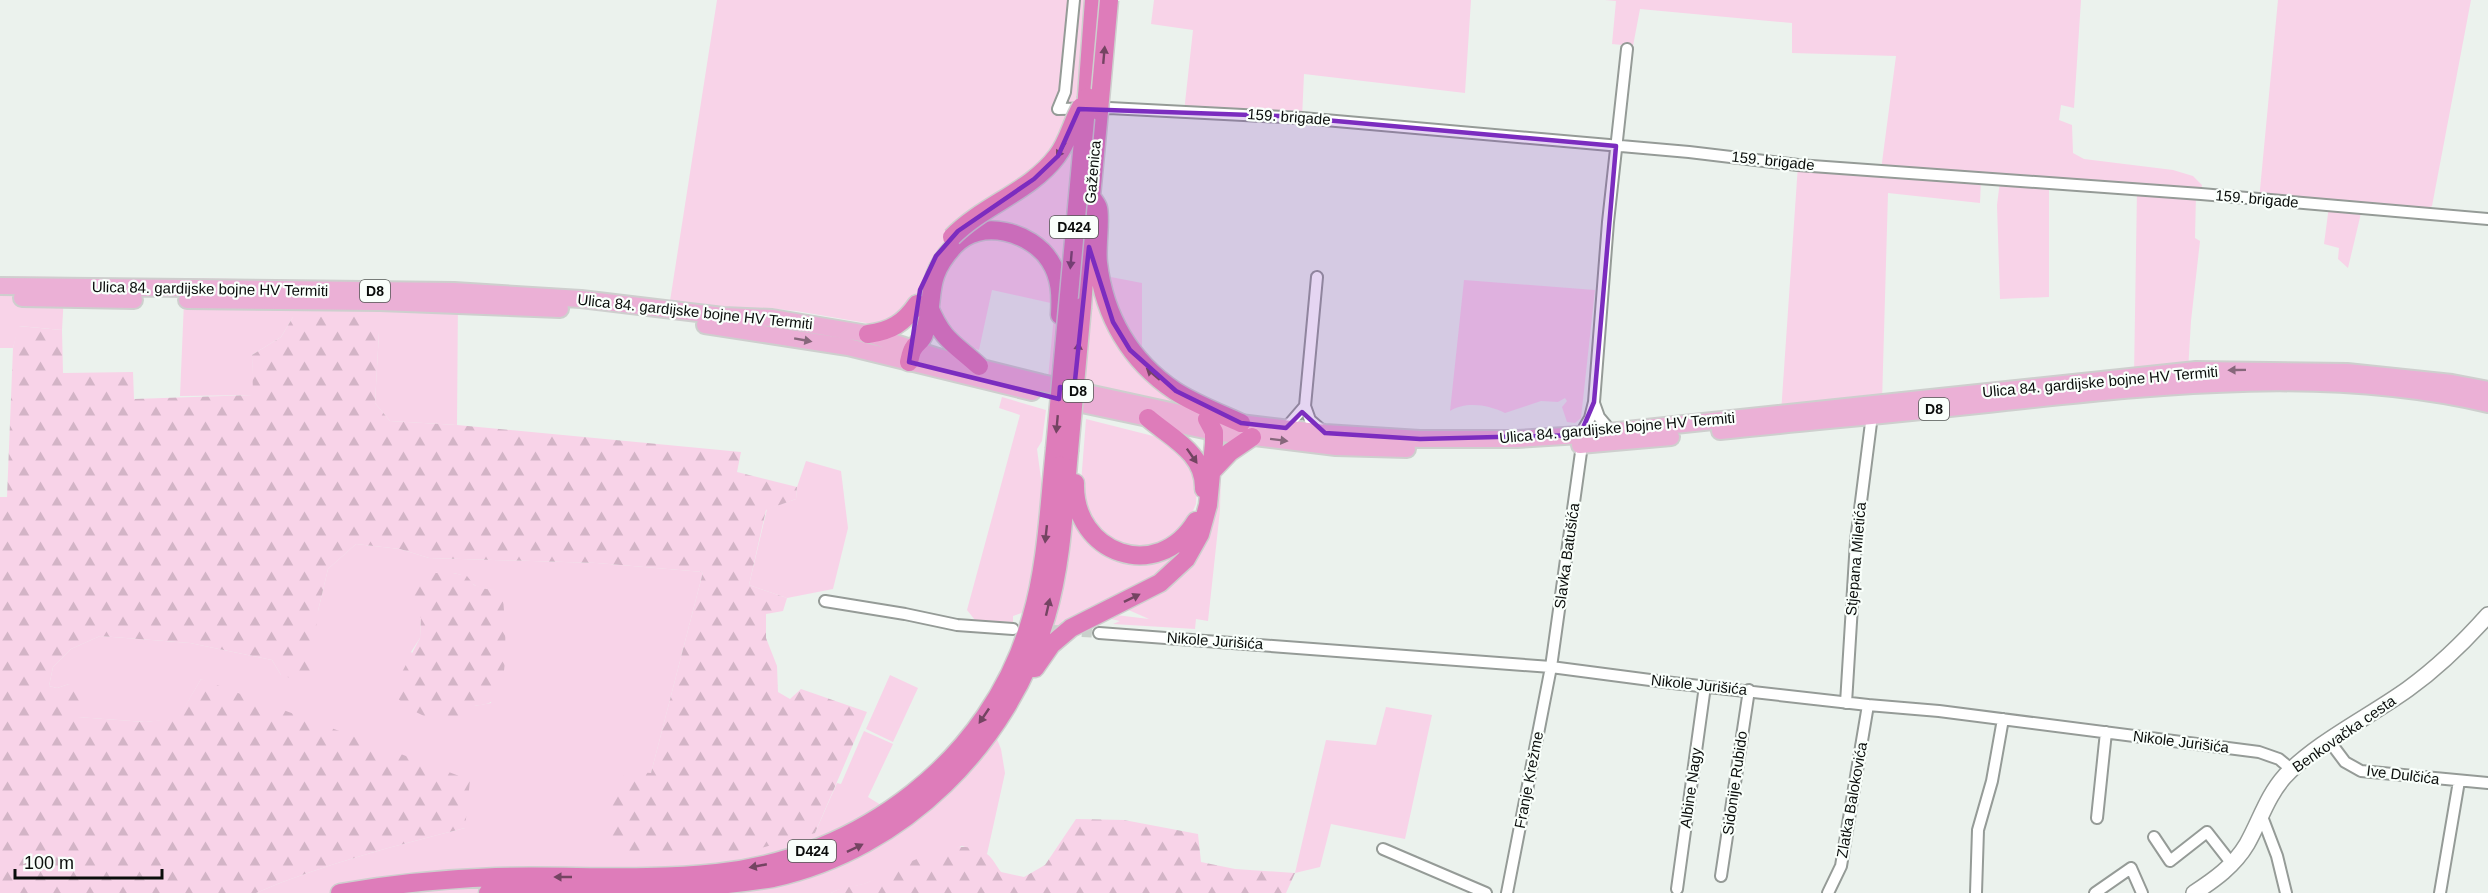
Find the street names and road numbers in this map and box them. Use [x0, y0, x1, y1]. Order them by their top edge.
street label: 159. brigade [1247, 105, 1331, 128]
street label: Gaženica [1081, 139, 1104, 204]
street label: 159. brigade [1731, 148, 1815, 173]
street label: 159. brigade [2215, 186, 2299, 211]
road number: D424 [1050, 216, 1098, 238]
street label: Ulica 84. gardijske bojne HV Termiti [92, 278, 328, 299]
road number: D8 [360, 280, 390, 302]
street label: Ulica 84. gardijske bojne HV Termiti [577, 291, 814, 332]
street label: Ulica 84. gardijske bojne HV Termiti [1981, 363, 2218, 400]
road number: D8 [1063, 380, 1093, 402]
road number: D8 [1919, 398, 1949, 420]
street label: Ulica 84. gardijske bojne HV Termiti [1498, 409, 1735, 446]
street label: Slavka Batušića [1551, 501, 1582, 610]
street label: Stjepana Miletića [1842, 501, 1869, 617]
street label: Nikole Jurišića [1166, 629, 1265, 652]
street label: Nikole Jurišića [1650, 671, 1749, 698]
street label: Benkovačka cesta [2289, 691, 2399, 775]
street label: Nikole Jurišića [2132, 727, 2231, 756]
street label: Franje Krežme [1511, 730, 1546, 830]
street label: Sidonije Rubido [1719, 730, 1750, 836]
street label: Zlatka Balokovića [1833, 740, 1870, 859]
street label: Albine Nagy [1676, 746, 1705, 829]
street label: Ive Dulčića [2366, 762, 2441, 787]
road number: D424 [788, 840, 836, 862]

